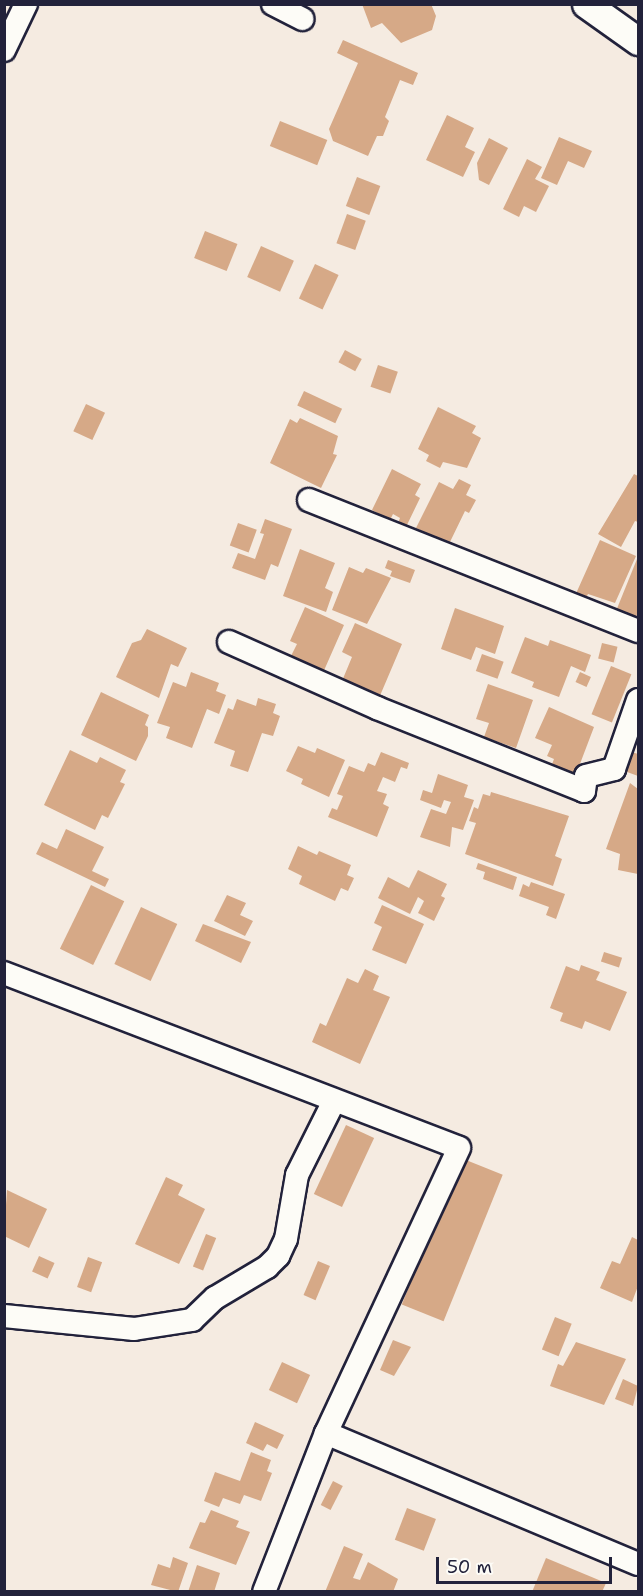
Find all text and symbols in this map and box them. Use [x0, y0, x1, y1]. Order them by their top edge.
scale bar [439, 1545, 614, 1583]
text: 50 m [447, 1555, 492, 1579]

